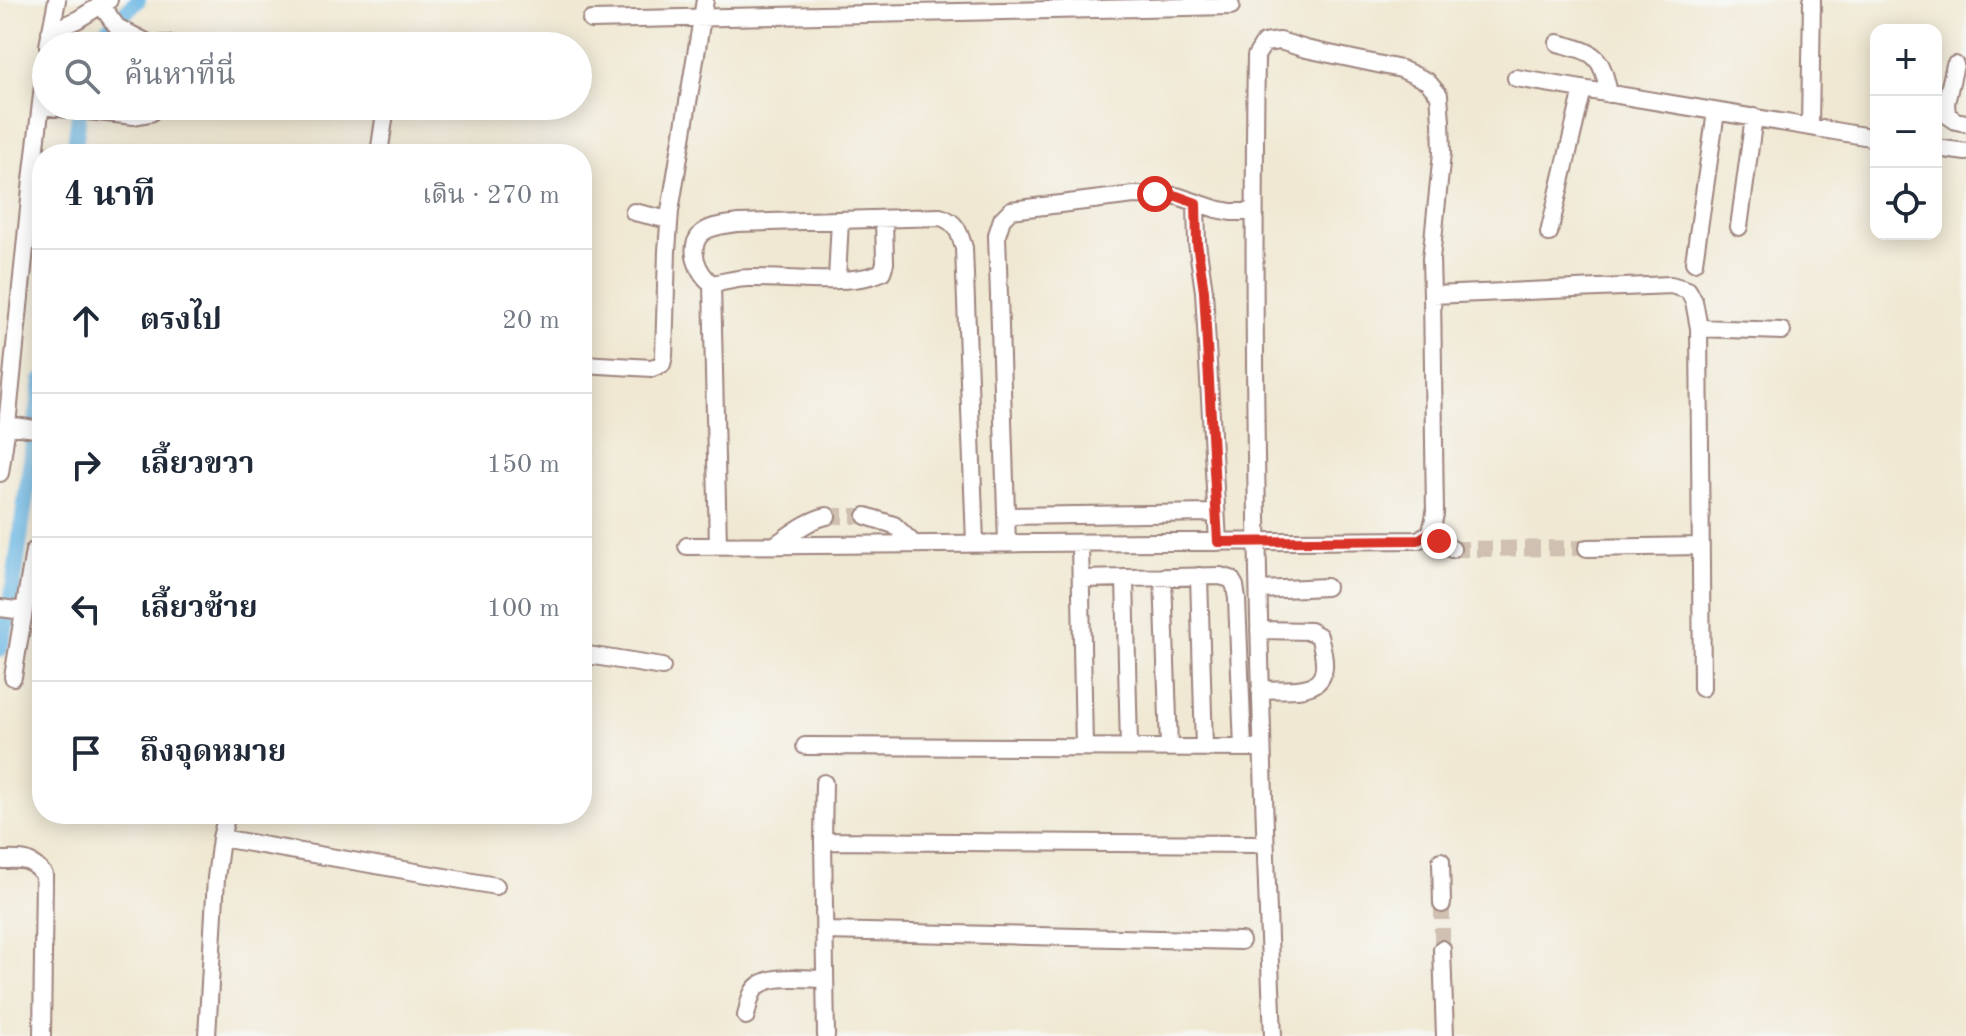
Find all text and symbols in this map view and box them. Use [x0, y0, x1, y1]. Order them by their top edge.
map controls [1870, 24, 1942, 240]
button: + [1870, 24, 1942, 96]
search box [32, 32, 592, 120]
icon: search [60, 54, 104, 98]
text: ค้นหาที่นี่ [124, 61, 236, 91]
button: − [1870, 96, 1942, 168]
button: locate [1870, 168, 1942, 240]
route start [1137, 176, 1173, 212]
text: 4 นาที [64, 179, 155, 213]
text: เดิน · 270 m [422, 183, 560, 209]
icon: ahead [64, 299, 108, 343]
text: ตรงไป [140, 306, 222, 336]
text: 20 m [502, 308, 560, 334]
icon: right [64, 443, 108, 487]
text: เลี้ยวขวา [140, 450, 254, 480]
text: 150 m [487, 452, 560, 478]
route end [1421, 523, 1457, 559]
icon: left [64, 587, 108, 631]
text: เลี้ยวซ้าย [140, 594, 258, 624]
text: 100 m [487, 596, 560, 622]
icon: arrive [64, 731, 108, 775]
text: ถึงจุดหมาย [140, 738, 286, 768]

